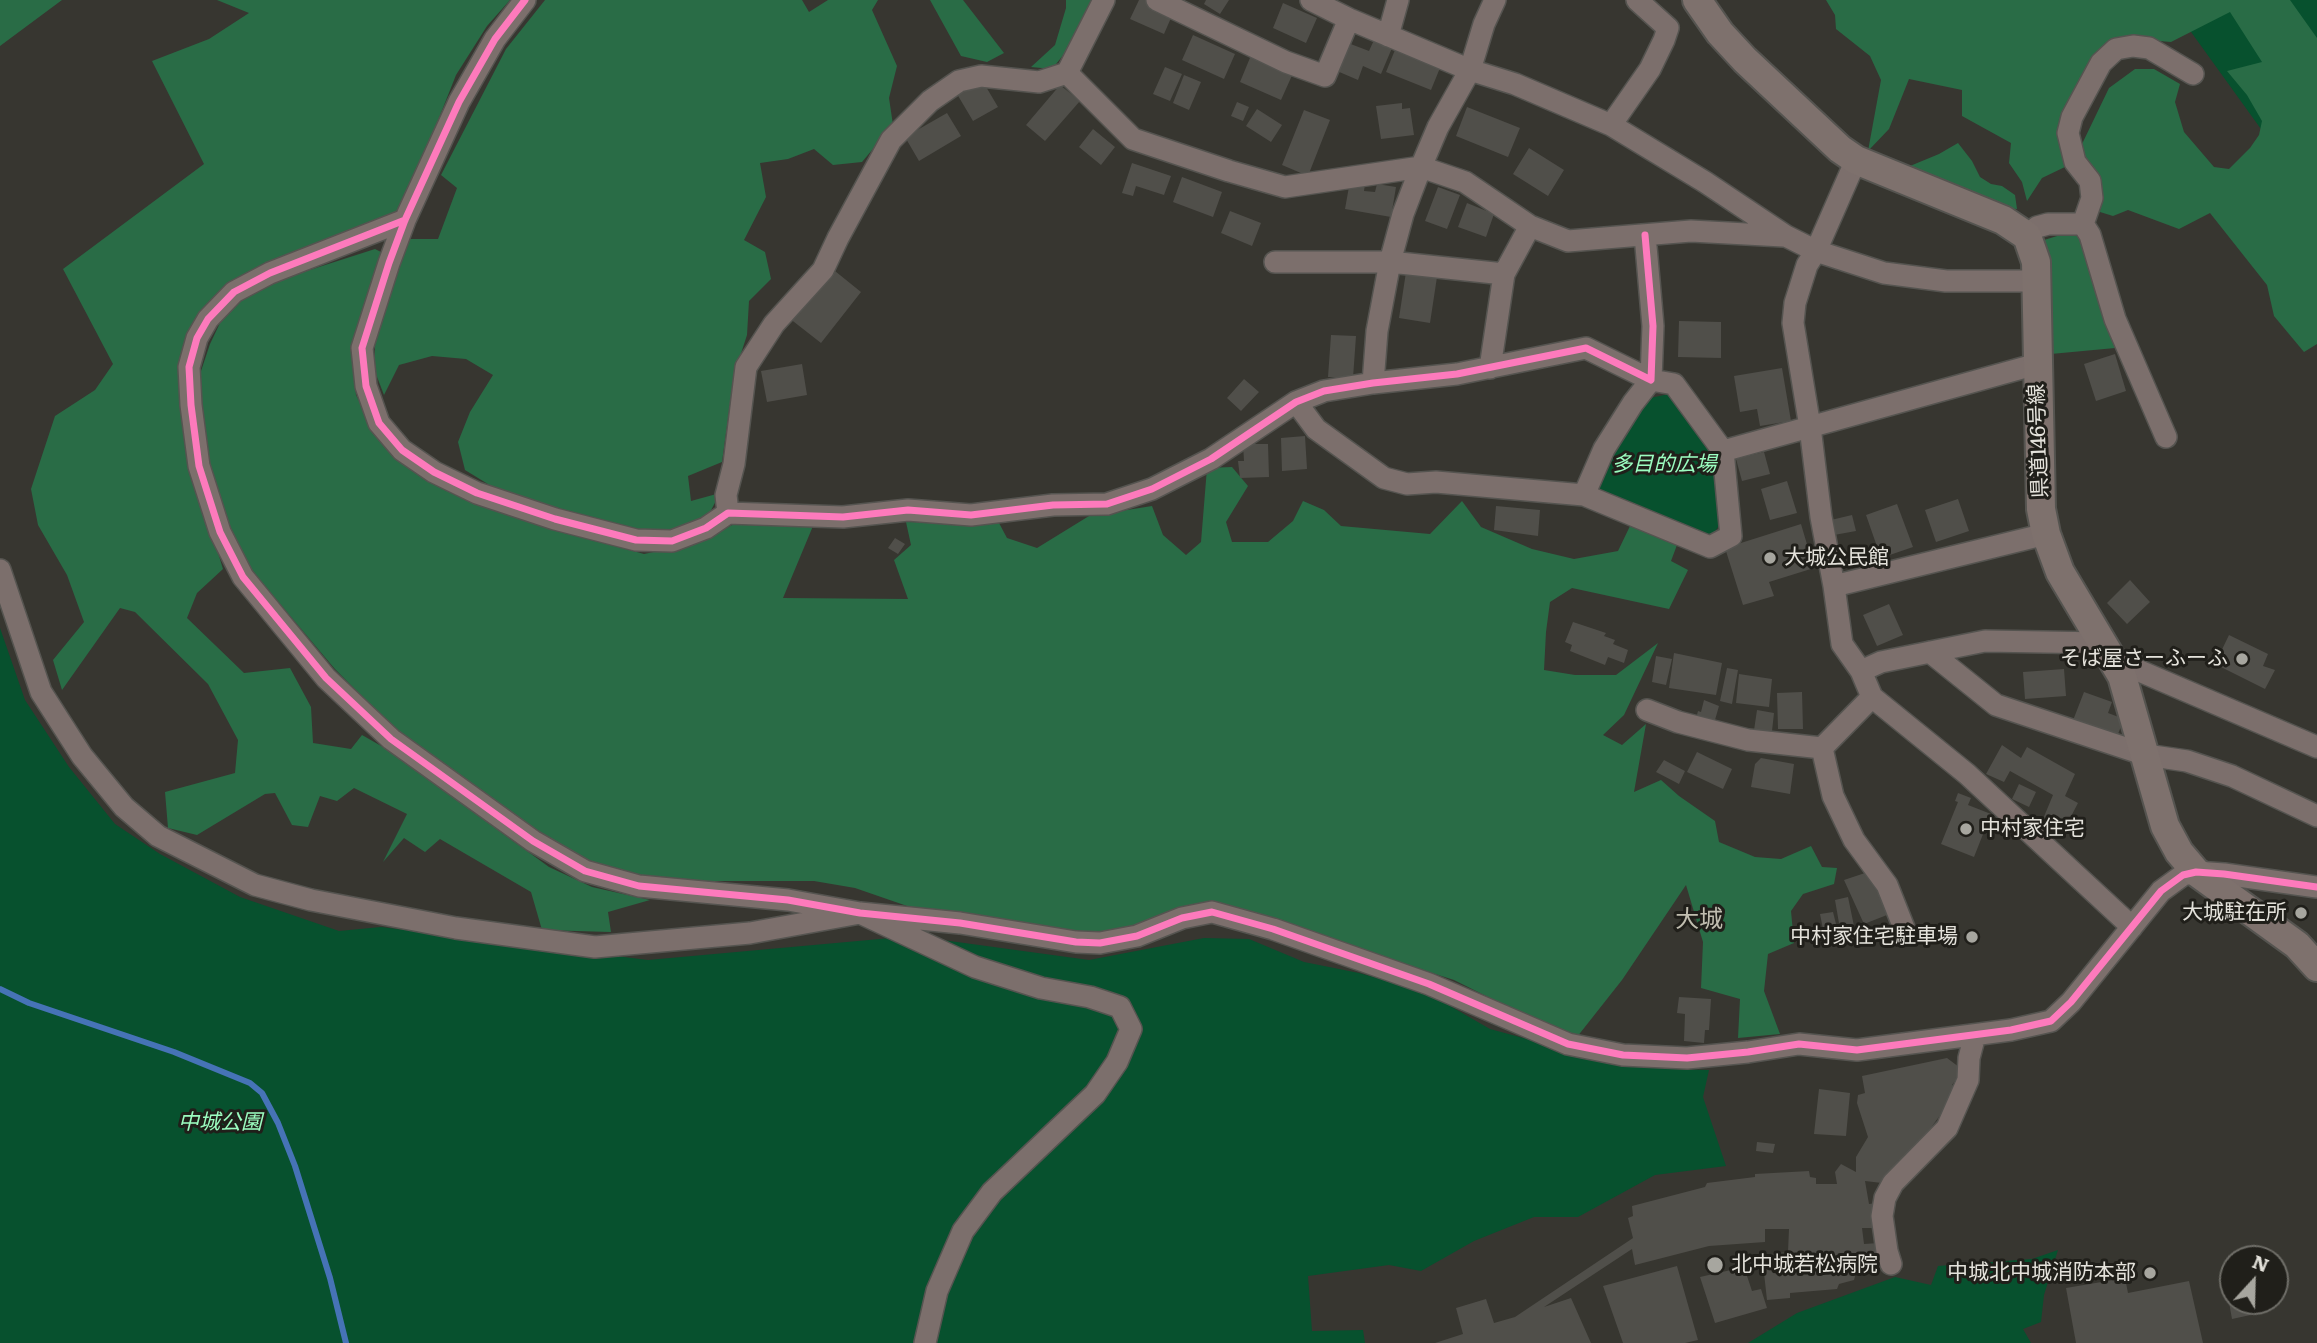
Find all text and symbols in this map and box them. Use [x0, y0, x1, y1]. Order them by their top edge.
street label: 県道146号線 [2024, 383, 2054, 499]
park label: 多目的広場 [1612, 452, 1716, 478]
place label: 大城公民館 [1784, 545, 1889, 571]
marker: 大城公民館 [1762, 550, 1778, 566]
place label: そば屋さーふーふ [2060, 646, 2228, 672]
marker: そば屋さーふーふ [2234, 651, 2250, 667]
place label: 中村家住宅 [1980, 816, 2085, 842]
marker: 中村家住宅 [1958, 821, 1974, 837]
place label: 大城駐在所 [2182, 900, 2287, 926]
marker: 大城駐在所 [2293, 905, 2309, 921]
district label: 大城 [1675, 906, 1723, 934]
place label: 中村家住宅駐車場 [1790, 924, 1958, 950]
marker: 中村家住宅駐車場 [1964, 929, 1980, 945]
park label: 中城公園 [178, 1110, 262, 1136]
north arrow [2219, 1245, 2289, 1315]
text: N [2248, 1246, 2274, 1278]
place label: 北中城若松病院 [1731, 1252, 1878, 1278]
marker: 北中城若松病院 [1705, 1255, 1725, 1275]
place label: 中城北中城消防本部 [1947, 1260, 2136, 1286]
marker: 中城北中城消防本部 [2142, 1265, 2158, 1281]

